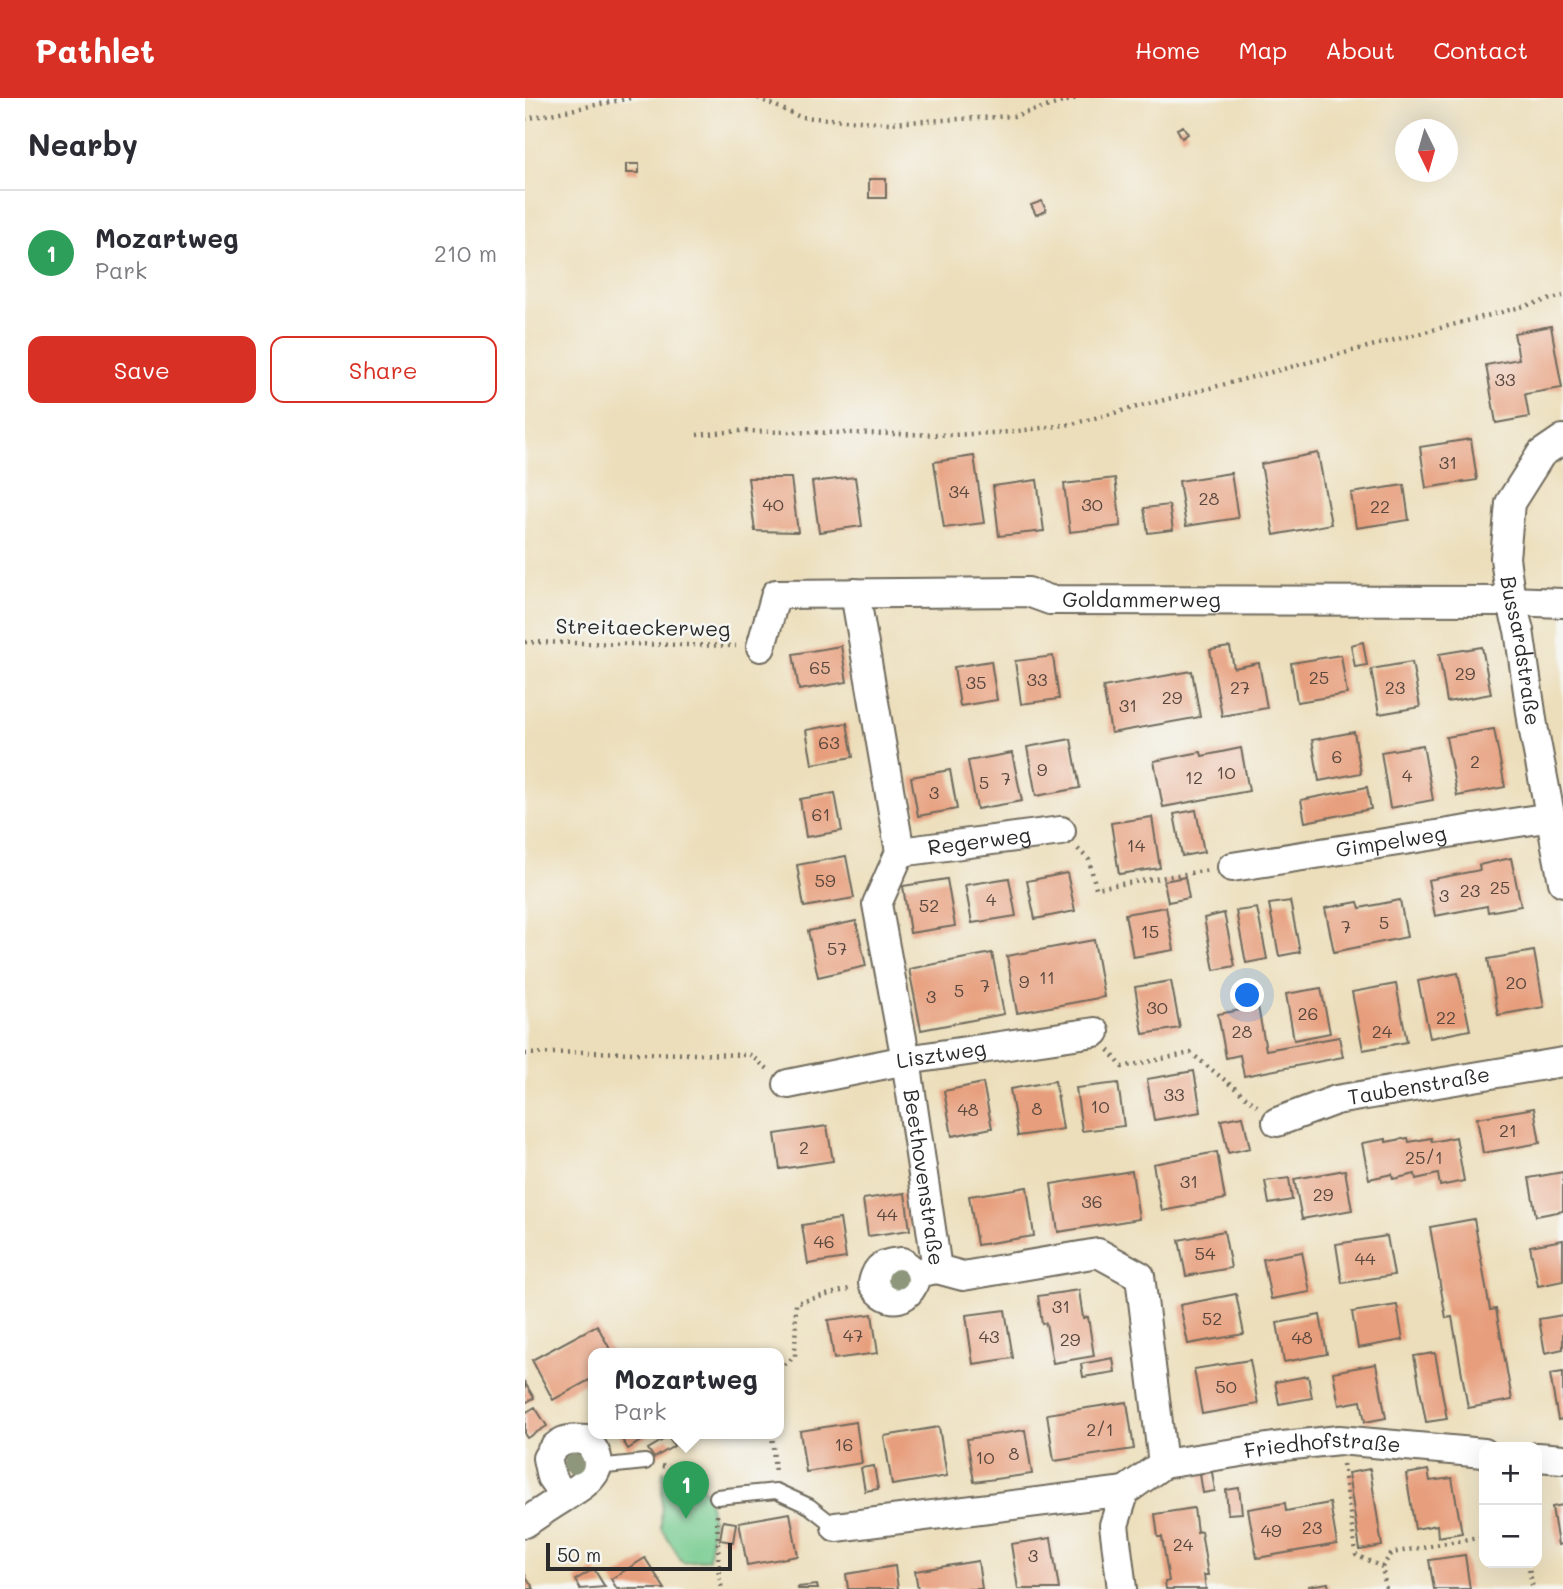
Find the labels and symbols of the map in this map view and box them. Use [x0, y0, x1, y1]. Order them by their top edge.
north arrow [1395, 119, 1458, 182]
house number: 33 [1494, 367, 1516, 391]
house number: 31 [1439, 450, 1457, 474]
house number: 34 [948, 479, 970, 503]
house number: 28 [1199, 486, 1220, 510]
house number: 40 [762, 492, 784, 516]
house number: 30 [1081, 492, 1103, 516]
house number: 22 [1370, 494, 1390, 518]
street label: Bussardstraße [1496, 574, 1548, 727]
street label: Goldammerweg [1062, 585, 1221, 612]
street label: Streitaeckerweg [555, 611, 731, 642]
house number: 65 [809, 655, 831, 679]
house number: 29 [1455, 661, 1476, 685]
house number: 25 [1309, 665, 1329, 689]
house number: 33 [1026, 667, 1048, 691]
house number: 35 [965, 670, 987, 694]
house number: 27 [1230, 675, 1250, 699]
house number: 23 [1385, 675, 1405, 699]
house number: 29 [1162, 685, 1183, 709]
house number: 31 [1119, 693, 1137, 717]
house number: 63 [818, 730, 840, 754]
house number: 6 [1332, 744, 1342, 768]
house number: 2 [1470, 749, 1480, 773]
house number: 9 [1037, 757, 1048, 781]
house number: 10 [1216, 760, 1236, 784]
house number: 4 [1402, 763, 1413, 787]
house number: 12 [1185, 765, 1203, 789]
house number: 7 [1001, 766, 1011, 790]
house number: 5 [979, 770, 989, 794]
house number: 3 [929, 780, 939, 804]
house number: 61 [812, 802, 830, 826]
street label: Gimpelweg [1334, 819, 1448, 863]
street label: Regerweg [926, 820, 1032, 860]
house number: 14 [1127, 833, 1146, 857]
house number: 59 [814, 868, 836, 892]
house number: 25 [1490, 875, 1510, 899]
house number: 23 [1460, 878, 1480, 902]
house number: 3 [1439, 883, 1449, 907]
house number: 4 [986, 887, 997, 911]
house number: 52 [919, 893, 939, 917]
house number: 5 [1379, 910, 1389, 934]
house number: 7 [1341, 914, 1351, 938]
house number: 15 [1141, 919, 1159, 943]
house number: 57 [827, 936, 847, 960]
house number: 11 [1039, 965, 1055, 989]
house number: 9 [1019, 969, 1030, 993]
house number: 20 [1505, 970, 1527, 994]
house number: 7 [980, 973, 990, 997]
house number: 5 [954, 978, 964, 1002]
your location [1230, 978, 1264, 1012]
house number: 3 [926, 984, 936, 1008]
house number: 30 [1146, 995, 1168, 1019]
house number: 26 [1298, 1001, 1318, 1025]
house number: 22 [1436, 1005, 1456, 1029]
house number: 28 [1232, 1019, 1253, 1043]
house number: 24 [1372, 1019, 1393, 1043]
street label: Lisztweg [894, 1033, 988, 1074]
street label: Taubenstraße [1346, 1059, 1492, 1110]
house number: 33 [1163, 1082, 1185, 1106]
street label: Beethovenstraße [898, 1087, 951, 1267]
house number: 10 [1090, 1094, 1110, 1118]
house number: 8 [1032, 1096, 1043, 1120]
house number: 48 [957, 1097, 979, 1121]
house number: 21 [1499, 1118, 1517, 1142]
house number: 2 [799, 1135, 809, 1159]
house number: 25/1 [1405, 1145, 1443, 1169]
house number: 31 [1180, 1169, 1198, 1193]
house number: 29 [1313, 1182, 1334, 1206]
house number: 36 [1081, 1189, 1103, 1213]
house number: 44 [876, 1202, 898, 1226]
house number: 46 [813, 1229, 835, 1253]
house number: 54 [1194, 1241, 1216, 1265]
house number: 44 [1354, 1246, 1376, 1270]
house number: 31 [1052, 1294, 1070, 1318]
house number: 52 [1202, 1306, 1222, 1330]
house number: 47 [843, 1323, 863, 1347]
house number: 43 [978, 1324, 1000, 1348]
house number: 48 [1291, 1325, 1313, 1349]
house number: 29 [1060, 1327, 1081, 1351]
house number: 50 [1215, 1374, 1237, 1398]
house number: 2/1 [1086, 1417, 1114, 1441]
street label: Friedhofstraße [1242, 1425, 1402, 1463]
house number: 16 [835, 1432, 853, 1456]
house number: 8 [1009, 1441, 1020, 1465]
house number: 10 [975, 1445, 995, 1469]
pin: 1 [663, 1461, 709, 1519]
house number: 23 [1302, 1515, 1322, 1539]
house number: 49 [1260, 1518, 1282, 1542]
house number: 24 [1173, 1532, 1194, 1556]
scale bar [546, 1540, 731, 1572]
house number: 3 [1028, 1543, 1038, 1567]

